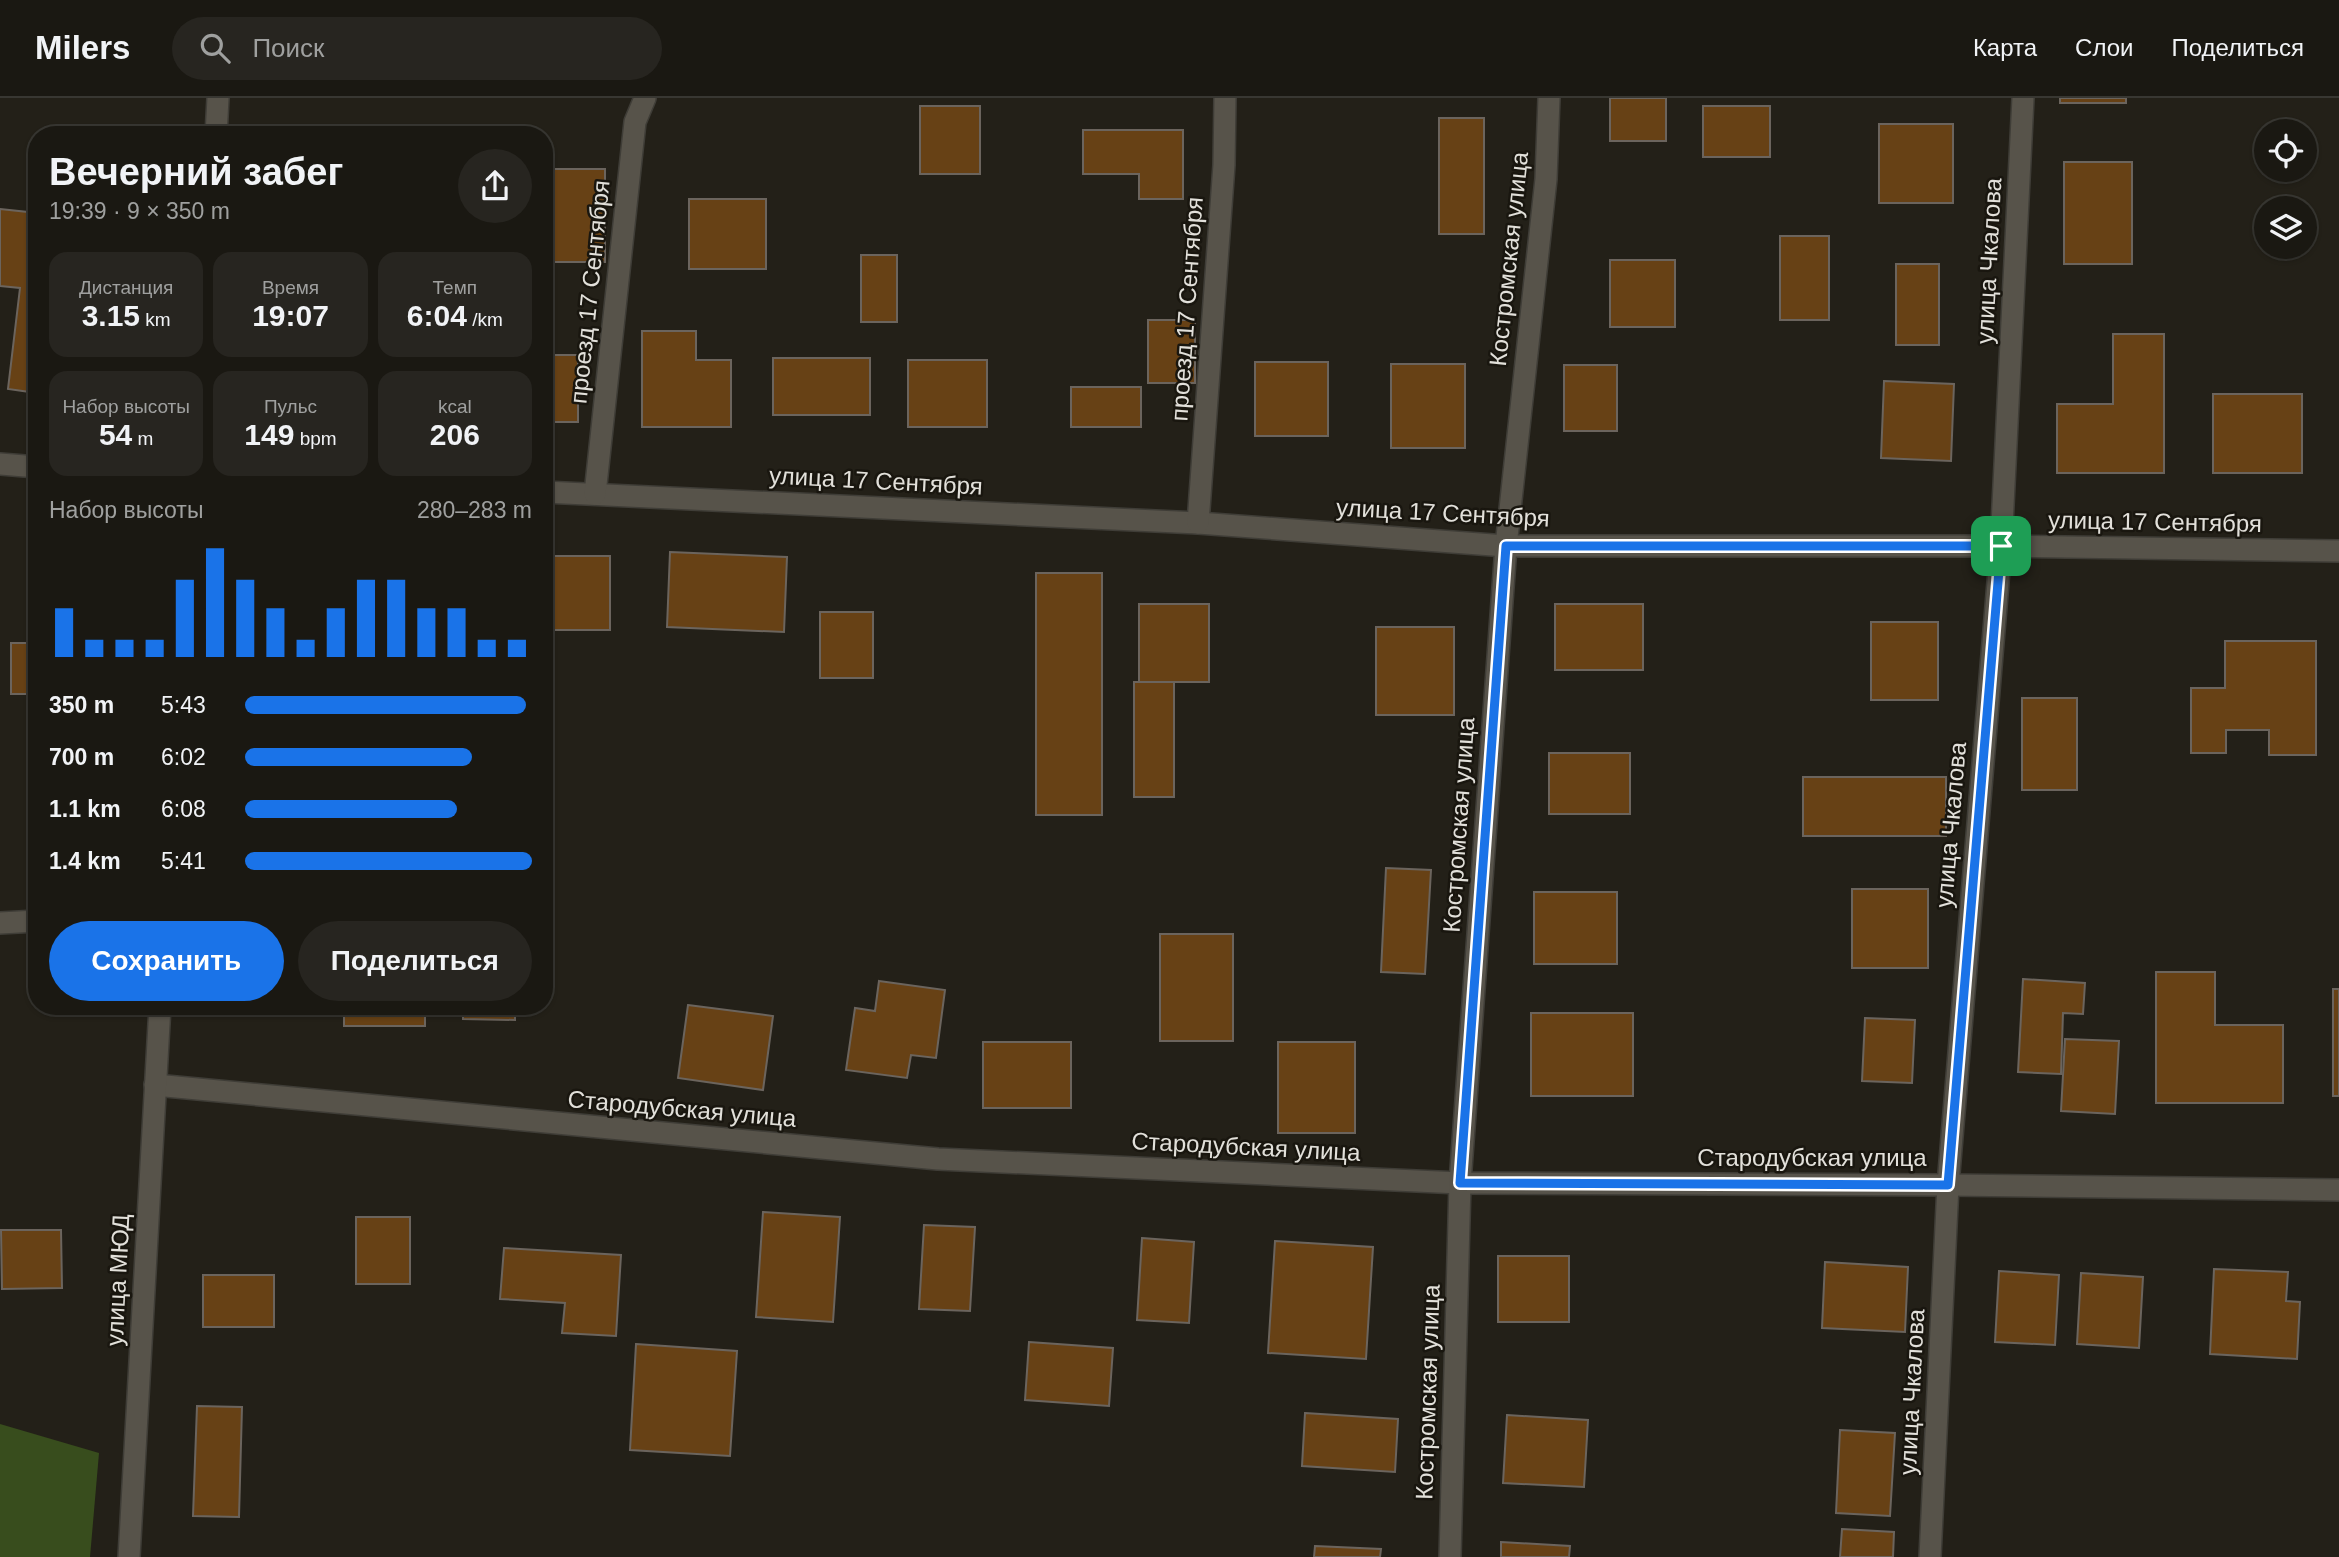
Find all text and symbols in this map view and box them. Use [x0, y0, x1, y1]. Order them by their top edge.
search box [172, 17, 662, 80]
text: Milers [35, 29, 130, 66]
icon: search [196, 29, 234, 67]
text: Поиск [252, 33, 324, 63]
text: Карта [1973, 34, 2037, 61]
text: Слои [2075, 34, 2133, 61]
text: Поделиться [2171, 34, 2304, 61]
map controls [2254, 119, 2317, 259]
button: locate [2254, 119, 2317, 182]
button: share [458, 149, 532, 223]
street label: Костромская улица [1484, 150, 1533, 368]
text: Вечерний забег [49, 151, 343, 193]
street label: улица Чкалова [1971, 176, 2006, 345]
street label: проезд 17 Сентября [564, 179, 615, 405]
street label: проезд 17 Сентября [1165, 196, 1208, 422]
button: layers [2254, 196, 2317, 259]
text: 19:39 · 9 × 350 m [49, 198, 230, 224]
text: Дистанция [79, 277, 173, 298]
text: Время [262, 277, 319, 298]
text: Темп [433, 277, 477, 298]
text: 3.15 [82, 299, 140, 332]
text: 19:07 [252, 299, 329, 332]
text: 6:04 [407, 299, 467, 332]
text: km [140, 309, 171, 330]
text: /km [467, 309, 503, 330]
text: Набор высоты [62, 396, 190, 417]
text: Пульс [264, 396, 317, 417]
text: kcal [438, 396, 472, 417]
text: 54 [99, 418, 132, 451]
text: 149 [244, 418, 294, 451]
text: 206 [430, 418, 480, 451]
text: m [132, 428, 153, 449]
text: bpm [294, 428, 337, 449]
street label: улица 17 Сентября [769, 461, 983, 500]
street label: улица 17 Сентября [1336, 493, 1550, 532]
text: Набор высоты [49, 497, 203, 523]
text: 280–283 m [417, 497, 532, 523]
street label: улица 17 Сентября [2048, 506, 2262, 537]
pin [1971, 516, 2031, 576]
icon: arrive [1982, 527, 2020, 565]
text: 350 m [49, 692, 114, 718]
text: 5:43 [161, 692, 206, 718]
street label: Костромская улица [1438, 716, 1480, 933]
street label: улица Чкалова [1930, 740, 1971, 909]
text: 700 m [49, 744, 114, 770]
text: 6:02 [161, 744, 206, 770]
text: 1.1 km [49, 796, 121, 822]
text: 6:08 [161, 796, 206, 822]
text: 1.4 km [49, 848, 121, 874]
text: 5:41 [161, 848, 206, 874]
button: Сохранить [49, 921, 284, 1001]
button: Поделиться [298, 921, 532, 1001]
street label: Стародубская улица [567, 1085, 798, 1132]
street label: Стародубская улица [1131, 1127, 1362, 1166]
street label: Стародубская улица [1697, 1144, 1927, 1171]
street label: улица МЮД [101, 1213, 134, 1347]
street label: Костромская улица [1410, 1283, 1445, 1500]
street label: улица Чкалова [1894, 1307, 1929, 1476]

